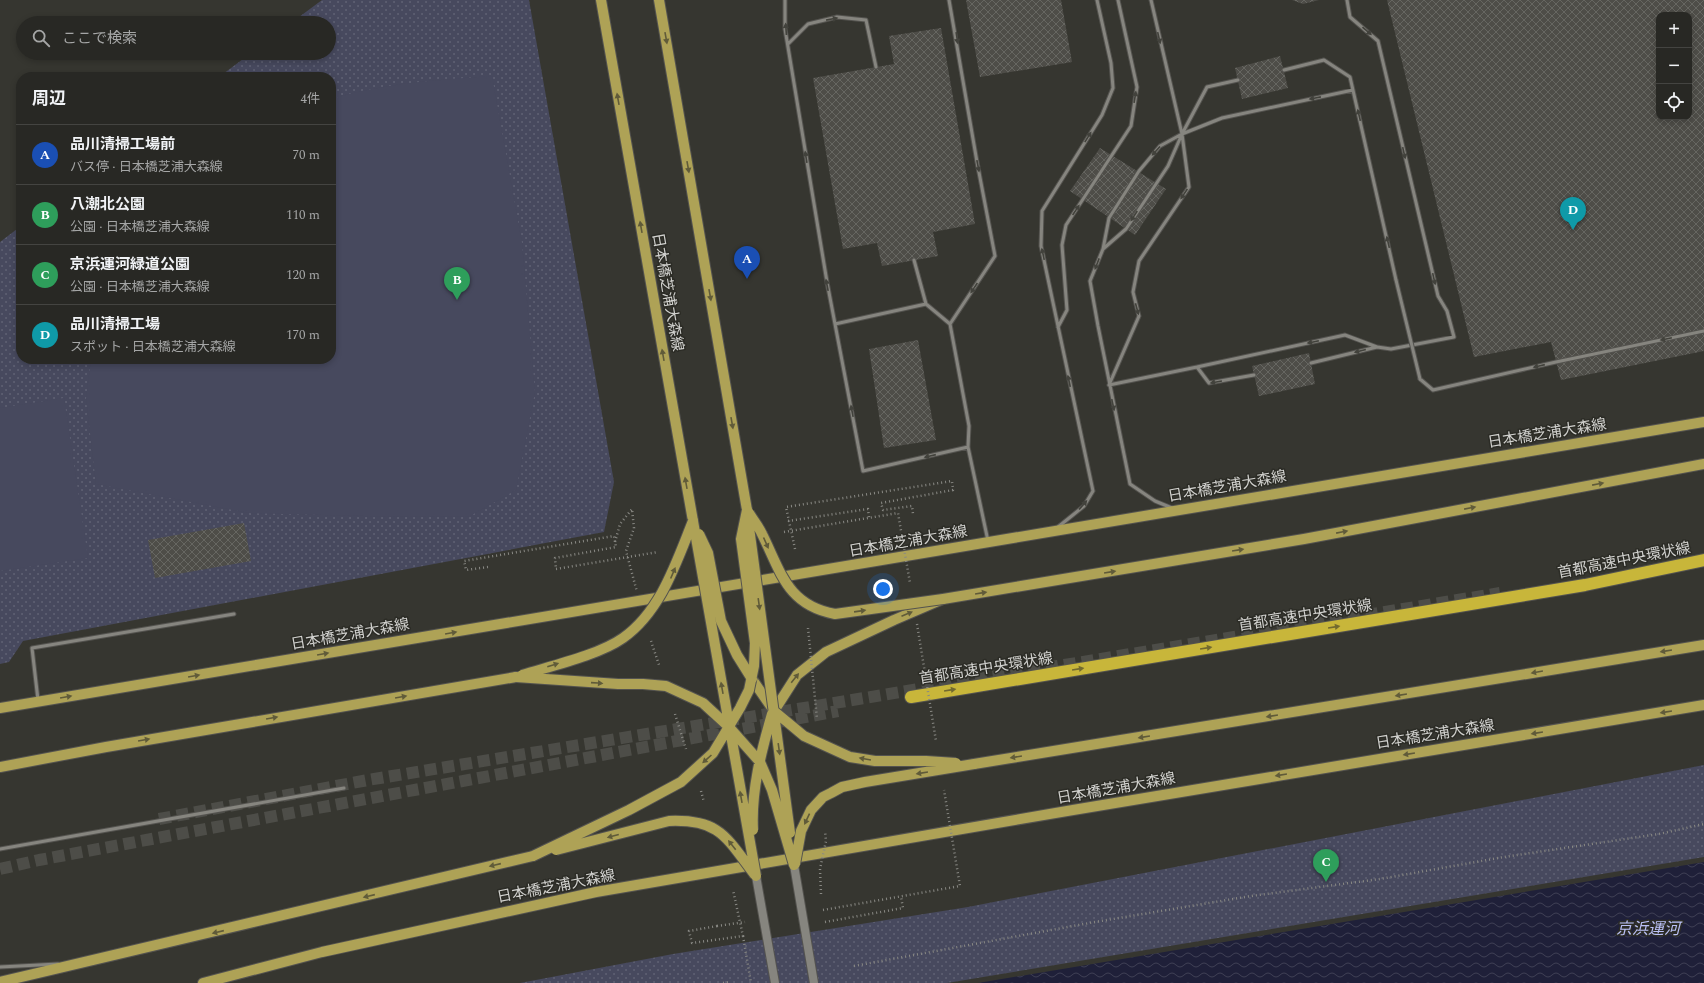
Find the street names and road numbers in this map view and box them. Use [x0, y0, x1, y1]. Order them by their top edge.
street label: 日本橋芝浦大森線 [646, 231, 689, 353]
street label: 日本橋芝浦大森線 [1486, 413, 1608, 454]
street label: 日本橋芝浦大森線 [1166, 465, 1288, 508]
street label: 日本橋芝浦大森線 [847, 520, 969, 563]
street label: 首都高速中央環状線 [1556, 536, 1693, 585]
street label: 首都高速中央環状線 [1237, 594, 1374, 637]
street label: 日本橋芝浦大森線 [289, 613, 411, 656]
street label: 首都高速中央環状線 [918, 647, 1055, 690]
street label: 日本橋芝浦大森線 [1374, 714, 1496, 755]
street label: 日本橋芝浦大森線 [1055, 767, 1177, 810]
street label: 日本橋芝浦大森線 [495, 864, 617, 909]

